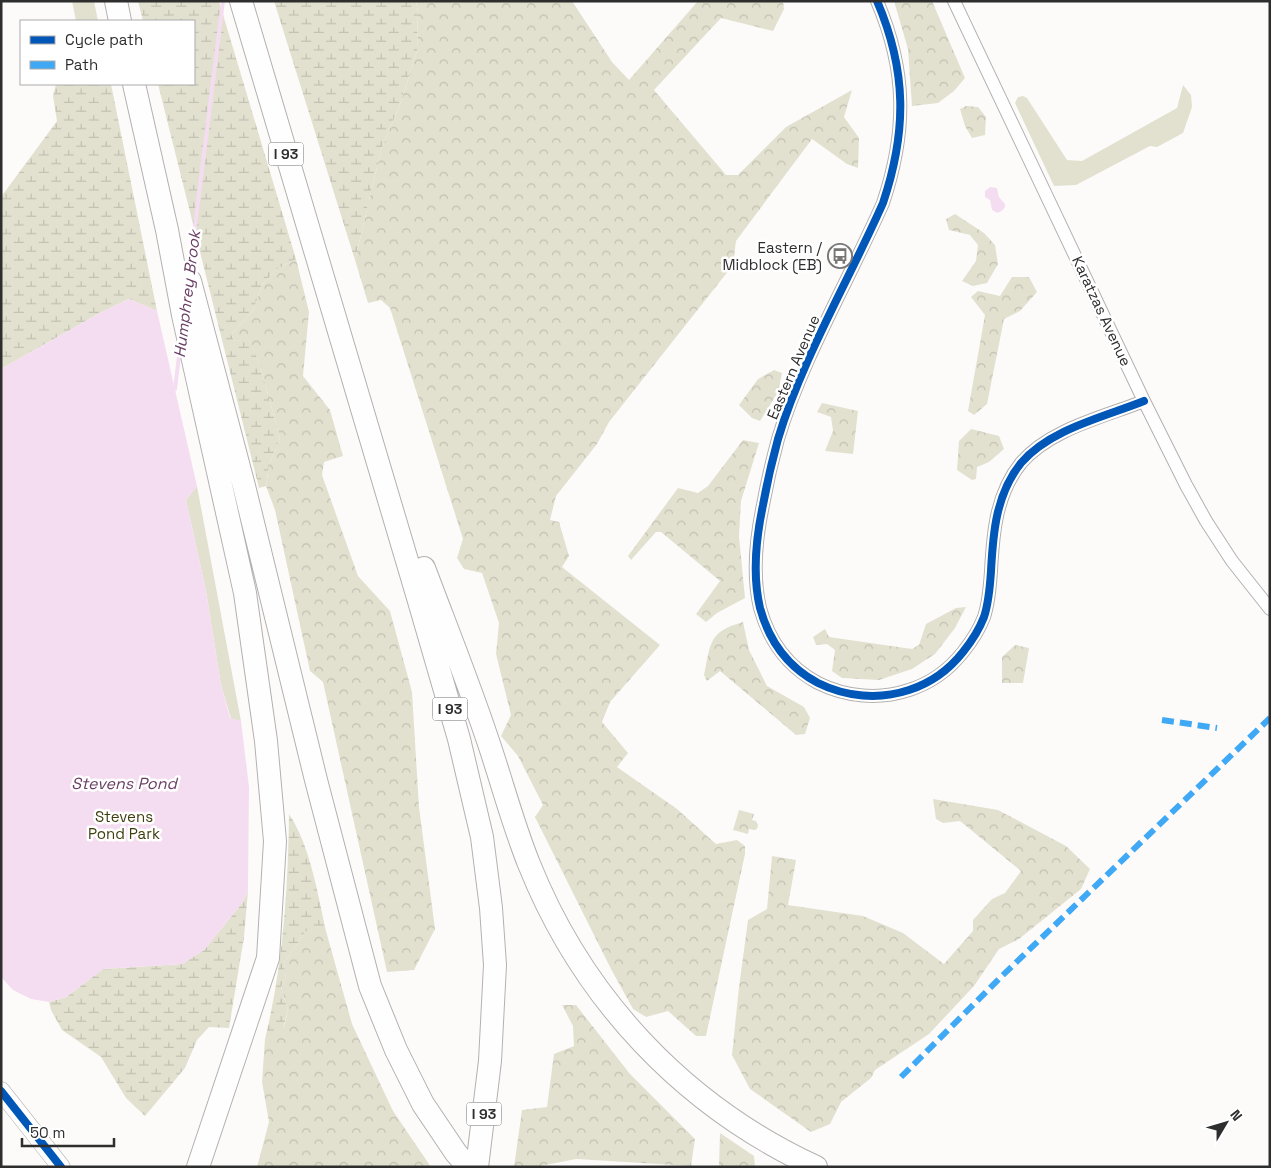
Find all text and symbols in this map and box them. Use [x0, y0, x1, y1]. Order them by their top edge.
legend [20, 20, 195, 85]
text: Cycle path [65, 30, 143, 49]
text: Path [65, 55, 98, 74]
road number: I 93 [268, 142, 304, 166]
water label: Humphrey Brook [169, 227, 206, 359]
place label: Eastern / Midblock (EB) [723, 238, 822, 275]
bus stop icon: Eastern / Midblock (EB) [827, 243, 853, 269]
street label: Karatzas Avenue [1068, 253, 1136, 369]
street label: Eastern Avenue [762, 312, 824, 422]
road number: I 93 [432, 698, 468, 721]
water label: Stevens Pond [71, 773, 178, 794]
park label: Stevens Pond Park [88, 807, 160, 843]
north arrow [1201, 1098, 1251, 1148]
road number: I 93 [466, 1102, 502, 1126]
text: N [1226, 1106, 1246, 1124]
scale bar [22, 1116, 115, 1148]
text: 50 m [30, 1123, 65, 1142]

